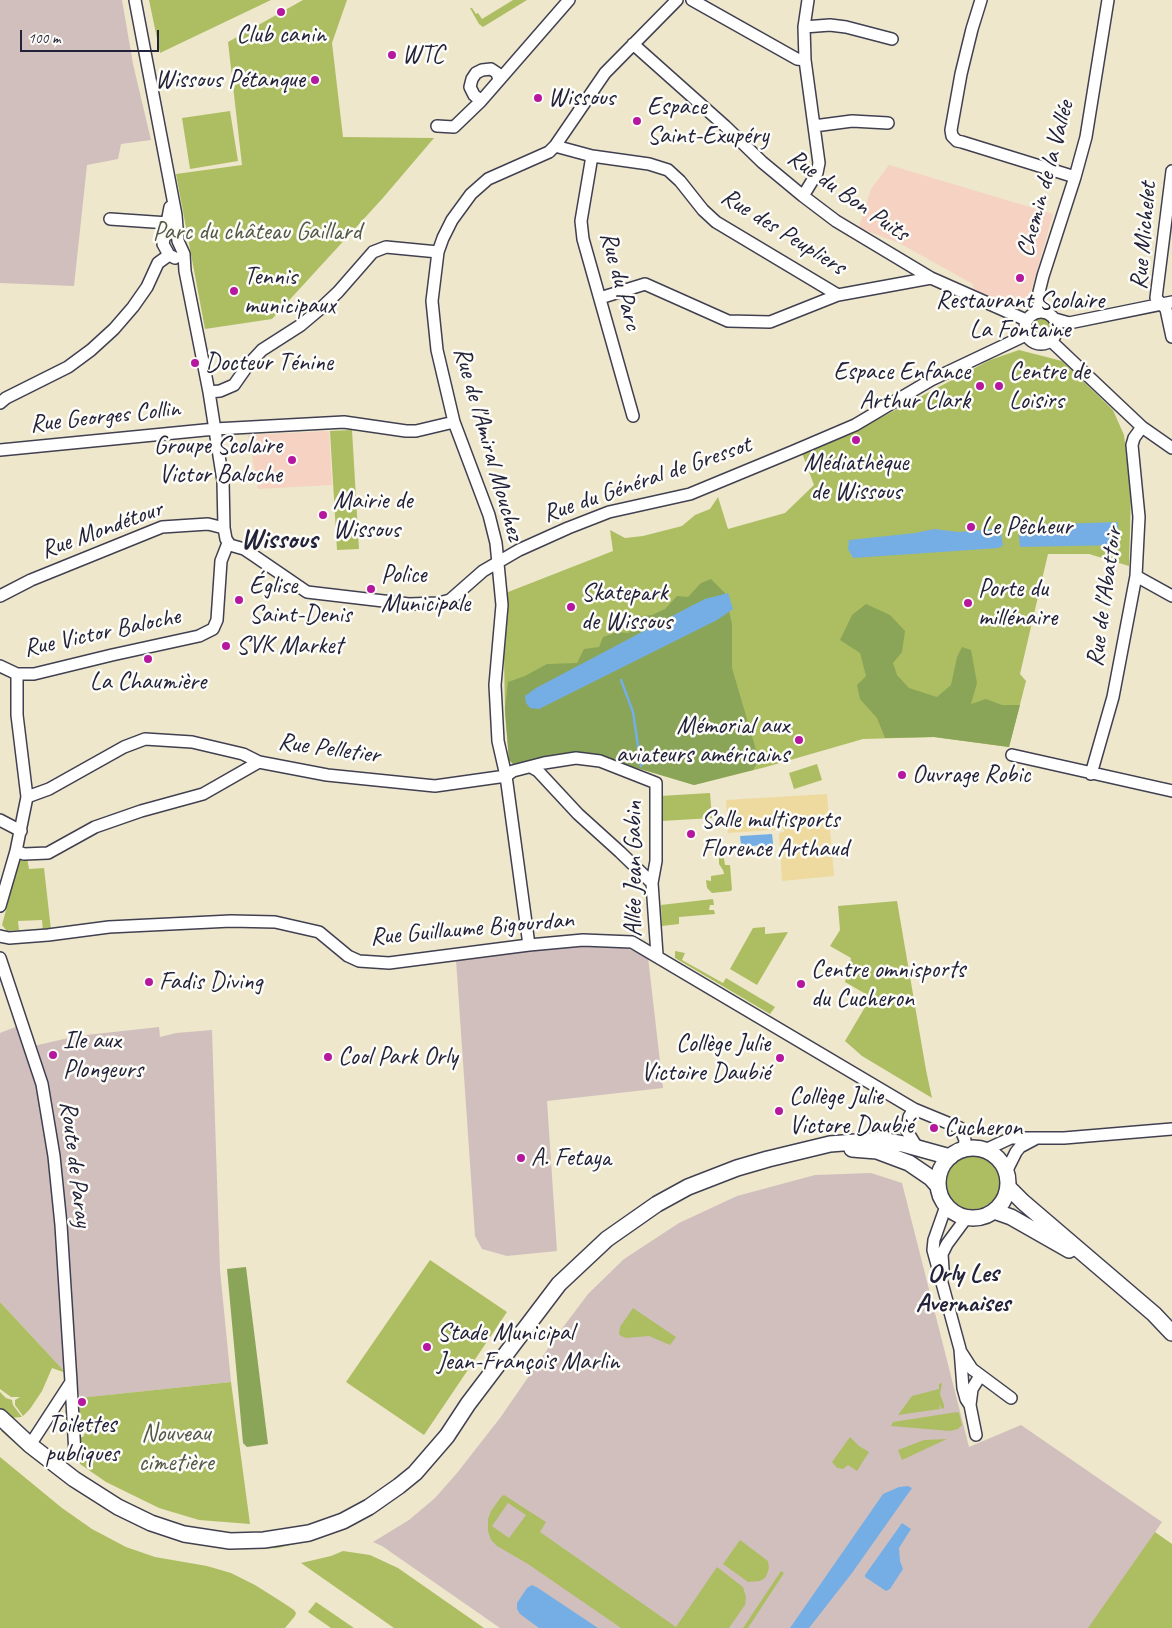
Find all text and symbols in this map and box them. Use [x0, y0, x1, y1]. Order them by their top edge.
marker: Club canin [275, 6, 287, 18]
scale bar [22, 20, 161, 52]
place label: Club canin [236, 20, 326, 50]
text: 100 m [28, 29, 60, 48]
place label: WTC [402, 40, 444, 70]
marker: WTC [386, 49, 398, 61]
place label: Wissous Pétanque [155, 65, 305, 95]
marker: Wissous Pétanque [309, 74, 321, 86]
place label: Wissous [548, 83, 615, 113]
marker: Wissous [532, 92, 544, 104]
place label: Espace Saint-Exupéry [647, 92, 768, 151]
street label: Chemin de la Vallée [1011, 98, 1081, 260]
marker: Espace Saint-Exupéry [631, 115, 643, 127]
street label: Rue du Bon Puits [781, 143, 915, 249]
street label: Rue Michelet [1124, 181, 1164, 291]
street label: Rue des Peupliers [715, 182, 851, 282]
park label: Parc du château Gaillard [153, 217, 361, 247]
street label: Rue du Parc [593, 229, 647, 333]
place label: Tennis municipaux [244, 262, 335, 321]
marker: Restaurant Scolaire La Fontaine [1014, 272, 1026, 284]
marker: Tennis municipaux [228, 285, 240, 297]
place label: Restaurant Scolaire La Fontaine [936, 286, 1104, 345]
street label: Rue de l'Amiral Mouchez [446, 344, 530, 544]
place label: Docteur Ténine [205, 348, 333, 378]
marker: Docteur Ténine [189, 357, 201, 369]
place label: Espace Enfance Arthur Clark [833, 357, 970, 416]
place label: Centre de Loisirs [1009, 357, 1090, 416]
marker: Espace Enfance Arthur Clark [974, 380, 986, 392]
marker: Centre de Loisirs [993, 380, 1005, 392]
street label: Rue Georges Collin [28, 394, 182, 440]
street label: Rue du Général de Gressot [539, 430, 755, 530]
place label: Groupe Scolaire Victor Baloche [154, 431, 282, 490]
marker: Médiathèque de Wissous [850, 434, 862, 446]
place label: Médiathèque de Wissous [804, 448, 908, 507]
marker: Groupe Scolaire Victor Baloche [286, 454, 298, 466]
place label: Mairie de Wissous [333, 486, 412, 545]
street label: Rue Mondétour [37, 494, 167, 566]
marker: Mairie de Wissous [317, 509, 329, 521]
place label: Le Pêcheur [981, 512, 1072, 542]
marker: Le Pêcheur [965, 521, 977, 533]
district label: Wissous [241, 524, 317, 558]
street label: Rue de l'Abattoir [1080, 525, 1130, 669]
place label: Police Municipale [381, 560, 470, 619]
place label: Église Saint-Denis [249, 571, 351, 630]
place label: Porte du millénaire [978, 574, 1057, 633]
place label: Skatepark de Wissous [581, 578, 672, 637]
marker: Police Municipale [365, 583, 377, 595]
marker: Église Saint-Denis [233, 594, 245, 606]
marker: Porte du millénaire [962, 597, 974, 609]
marker: Skatepark de Wissous [565, 601, 577, 613]
street label: Rue Victor Baloche [21, 602, 183, 664]
place label: SVK Market [236, 631, 343, 661]
marker: SVK Market [220, 640, 232, 652]
marker: La Chaumière [142, 653, 154, 665]
place label: La Chaumière [90, 667, 206, 697]
place label: Mémorial aux aviateurs américains [616, 711, 789, 770]
street label: Rue Pelletier [276, 727, 382, 771]
marker: Mémorial aux aviateurs américains [793, 734, 805, 746]
place label: Ouvrage Robic [912, 760, 1030, 790]
marker: Ouvrage Robic [896, 769, 908, 781]
street label: Allée Jean Gabin [619, 801, 649, 937]
place label: Salle multisports Florence Arthaud [701, 805, 848, 864]
marker: Salle multisports Florence Arthaud [685, 828, 697, 840]
street label: Rue Guillaume Bigourdan [369, 905, 575, 953]
place label: Centre omnisports du Cucheron [811, 955, 965, 1014]
place label: Fadis Diving [159, 967, 262, 997]
marker: Fadis Diving [143, 976, 155, 988]
marker: Centre omnisports du Cucheron [795, 978, 807, 990]
place label: Ile aux Plongeurs [63, 1026, 143, 1085]
place label: Collège Julie Victoire Daubié [641, 1029, 770, 1088]
place label: Cool Park Orly [338, 1042, 458, 1072]
marker: Ile aux Plongeurs [47, 1049, 59, 1061]
marker: Cool Park Orly [322, 1051, 334, 1063]
marker: Collège Julie Victoire Daubié [774, 1052, 786, 1064]
place label: Collège Julie Victore Daubié [789, 1082, 913, 1141]
street label: Route de Paray [52, 1099, 98, 1229]
marker: Collège Julie Victore Daubié [773, 1105, 785, 1117]
place label: Cucheron [944, 1113, 1022, 1143]
marker: Cucheron [928, 1122, 940, 1134]
place label: A. Fetaya [531, 1143, 611, 1173]
marker: A. Fetaya [515, 1152, 527, 1164]
district label: Orly Les Avernaises [916, 1258, 1010, 1320]
place label: Stade Municipal Jean-François Marlin [437, 1318, 619, 1377]
marker: Stade Municipal Jean-François Marlin [421, 1341, 433, 1353]
marker: Toilettes publiques [76, 1396, 88, 1408]
place label: Toilettes publiques [45, 1410, 119, 1469]
park label: Nouveau cimetière [138, 1419, 214, 1478]

